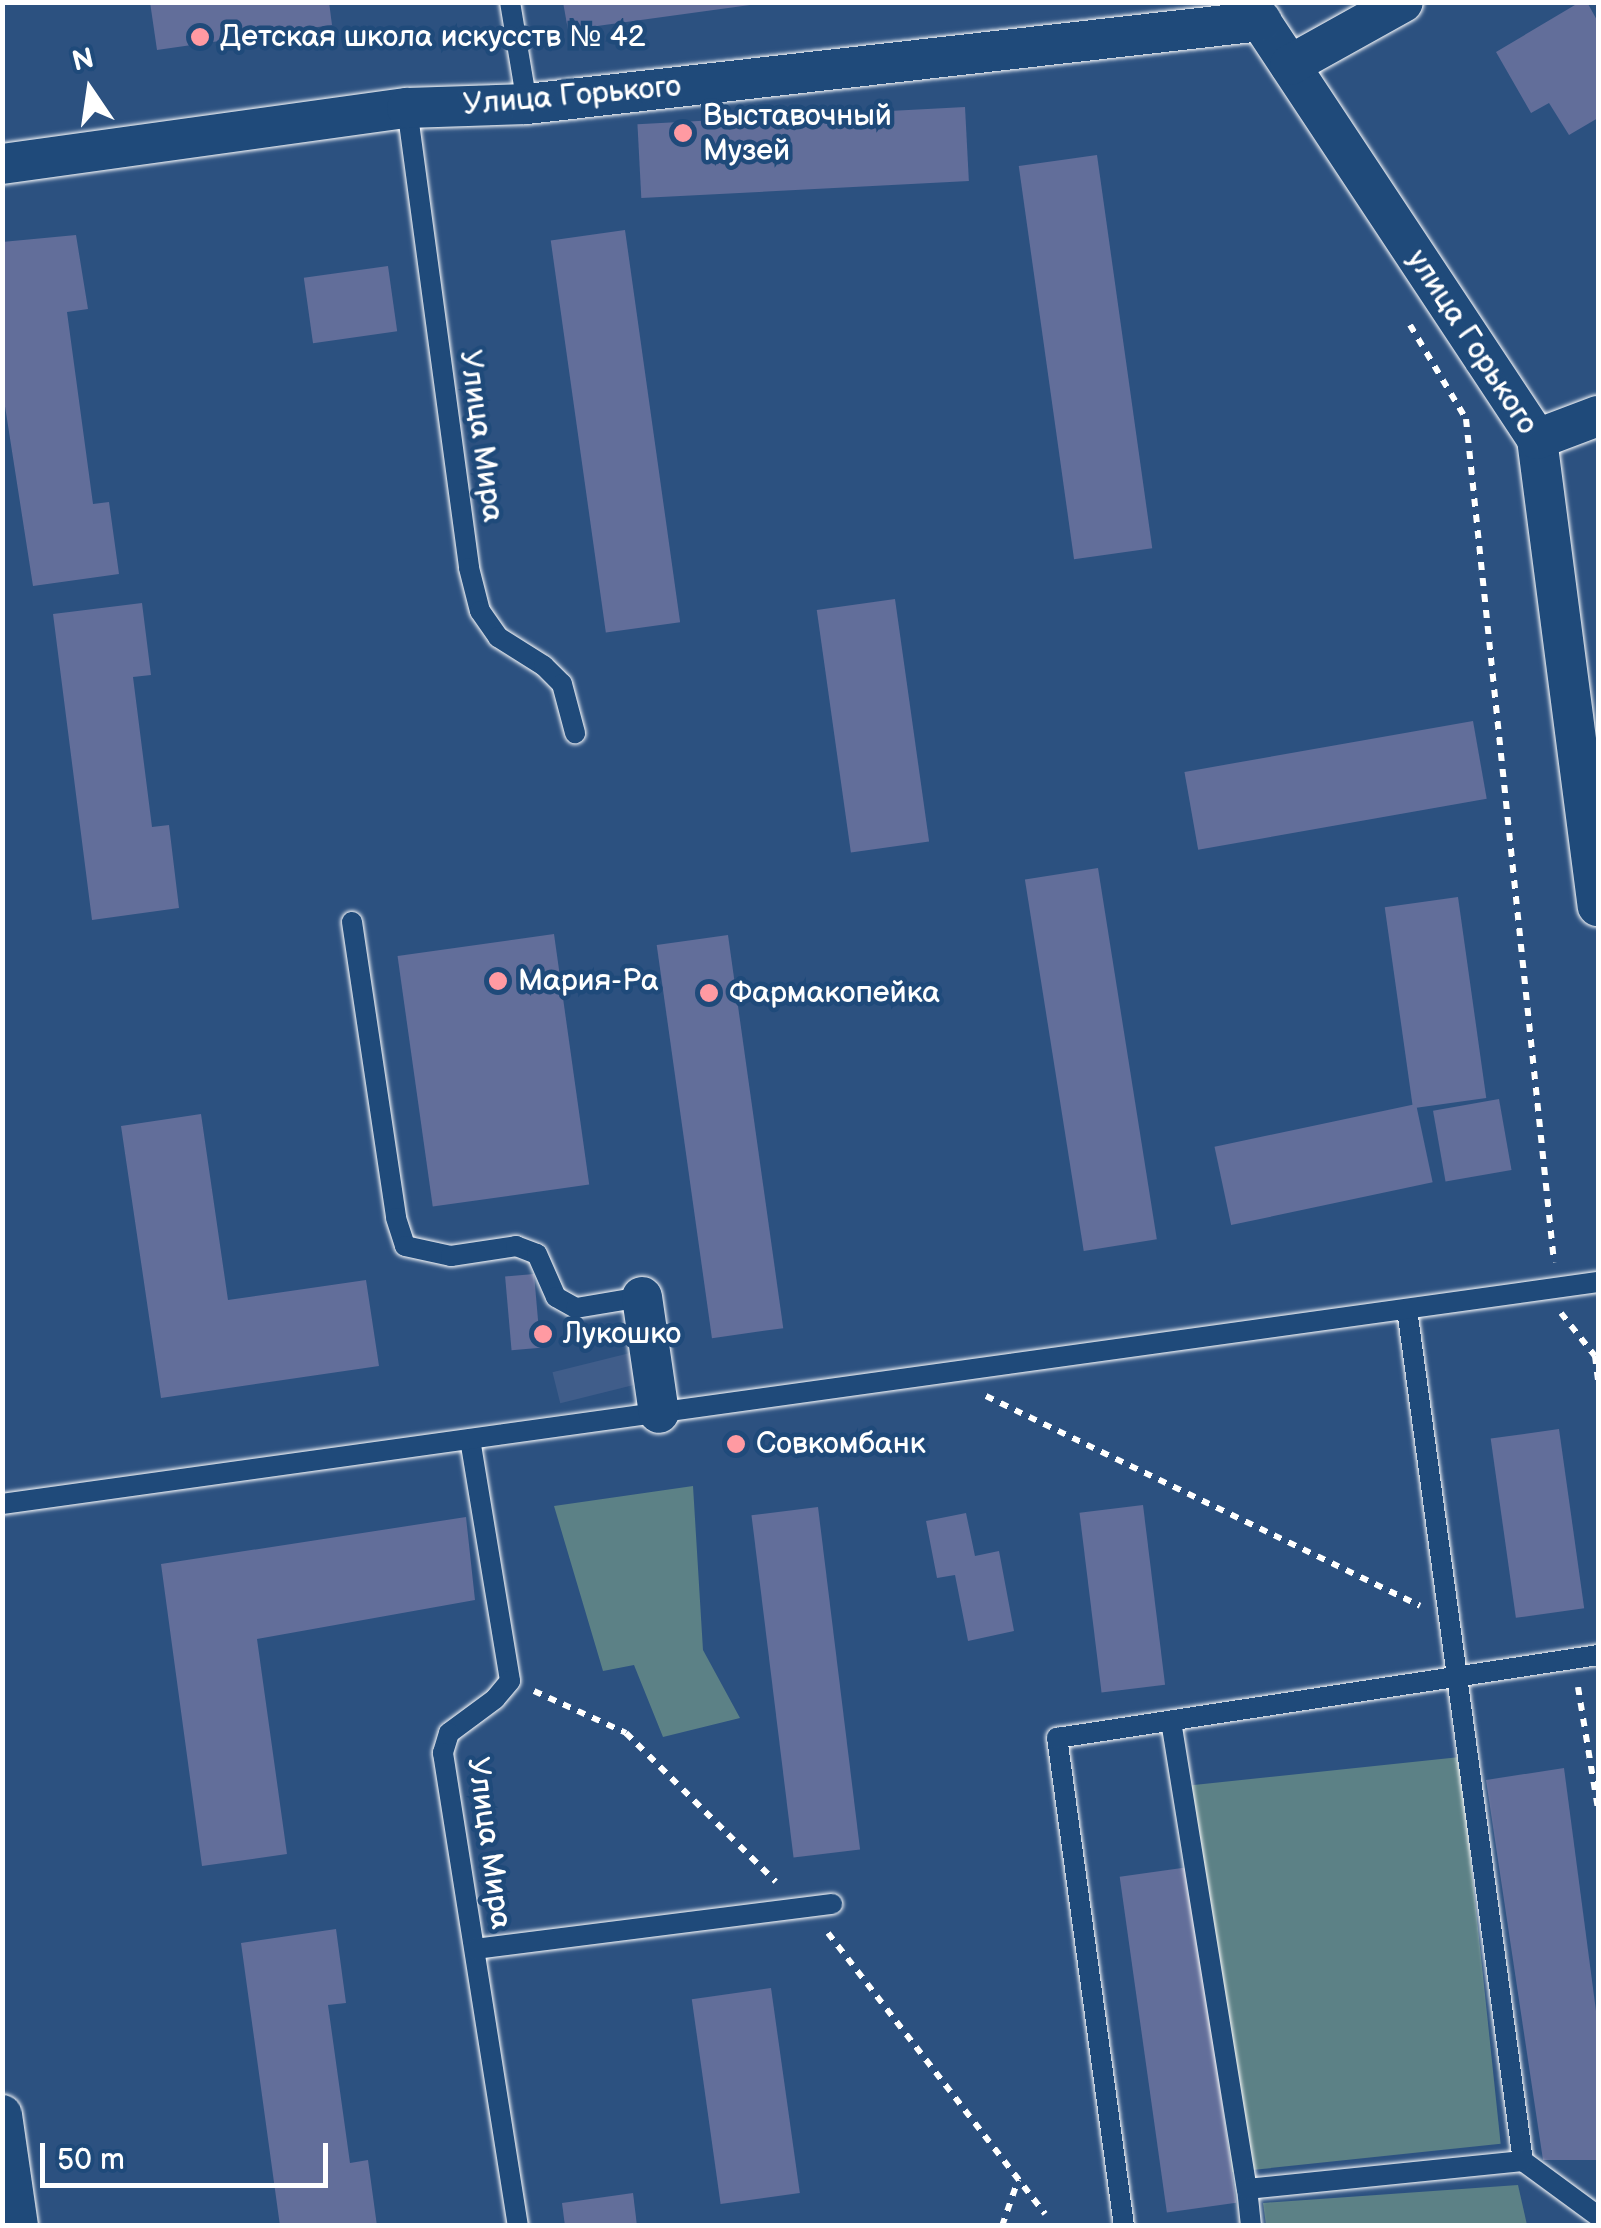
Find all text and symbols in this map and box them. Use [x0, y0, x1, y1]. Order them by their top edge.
place label: Детская школа искусств № 42 [220, 19, 646, 55]
marker: Детская школа искусств № 42 [189, 26, 211, 48]
north arrow [40, 40, 140, 140]
text: N [69, 42, 97, 79]
street label: Улица Горького [462, 69, 682, 123]
place label: Выставочный Музей [703, 98, 892, 168]
marker: Выставочный Музей [672, 122, 694, 144]
street label: улица Горького [1399, 243, 1545, 441]
street label: Улица Мира [451, 348, 511, 524]
place label: Мария-Ра [518, 963, 659, 999]
marker: Мария-Ра [487, 970, 509, 992]
place label: Фармакопейка [729, 975, 940, 1011]
marker: Фармакопейка [698, 982, 720, 1004]
place label: Лукошко [563, 1316, 681, 1352]
marker: Лукошко [532, 1323, 554, 1345]
place label: Совкомбанк [756, 1426, 926, 1462]
marker: Совкомбанк [725, 1433, 747, 1455]
street label: Улица Мира [459, 1755, 519, 1931]
scale bar [45, 2123, 332, 2185]
text: 50 m [57, 2142, 125, 2178]

